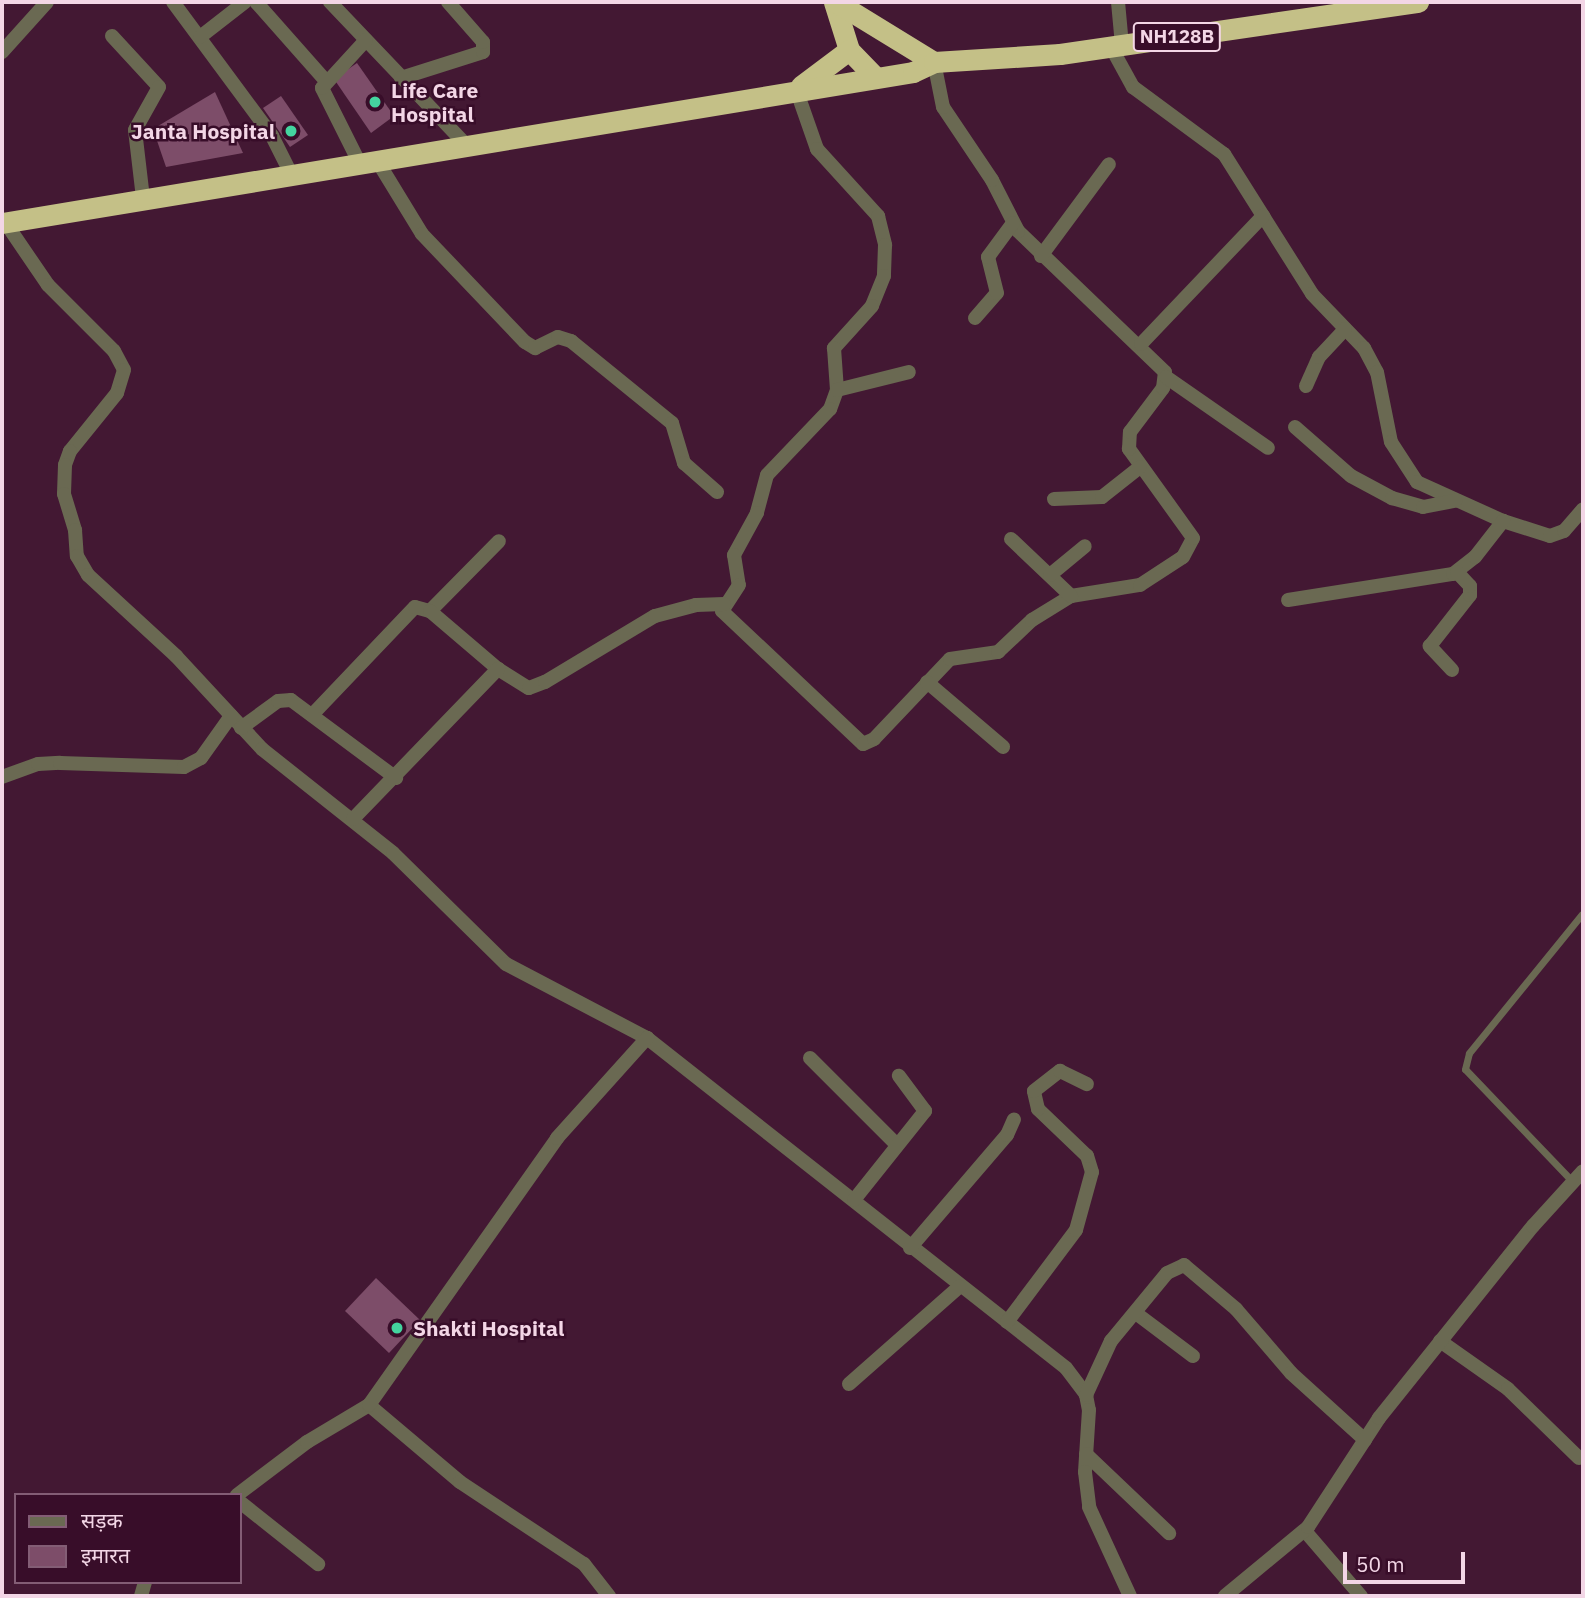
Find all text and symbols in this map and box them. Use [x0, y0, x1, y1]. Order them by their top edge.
road number: NH128B [1132, 22, 1222, 52]
place label: Life Care Hospital [391, 77, 478, 127]
marker: Life Care Hospital [365, 92, 385, 112]
place label: Janta Hospital [131, 118, 275, 144]
marker: Janta Hospital [281, 121, 301, 141]
place label: Shakti Hospital [413, 1315, 564, 1341]
marker: Shakti Hospital [387, 1318, 407, 1338]
legend [14, 1493, 242, 1584]
text: सड़क [81, 1506, 123, 1534]
scale bar [1347, 1538, 1470, 1582]
text: इमारत [81, 1541, 130, 1569]
text: 50 m [1356, 1550, 1405, 1578]

